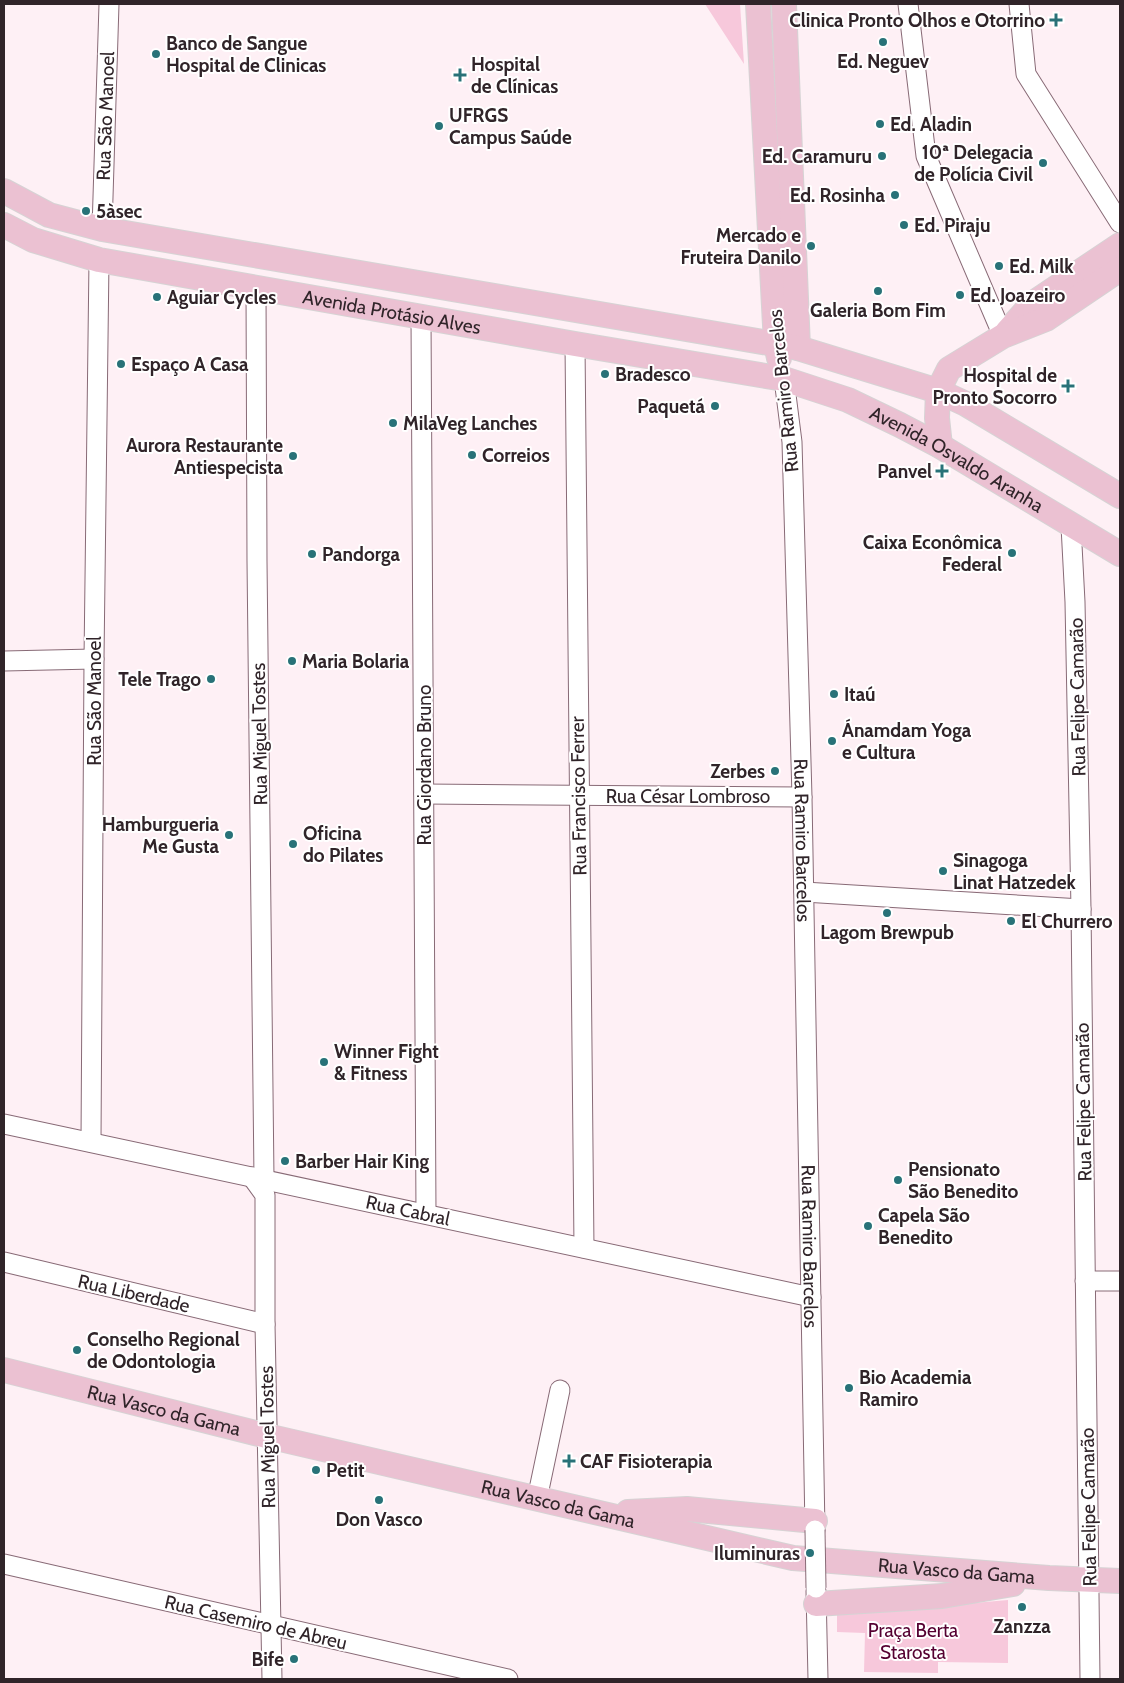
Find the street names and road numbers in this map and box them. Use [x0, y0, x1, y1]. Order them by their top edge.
street label: Rua São Manoel [92, 51, 119, 181]
street label: Avenida Protásio Alves [301, 285, 483, 339]
street label: Rua Ramiro Barcelos [764, 308, 803, 473]
street label: Avenida Osvaldo Aranha [866, 401, 1048, 517]
street label: Rua Felipe Camarão [1065, 618, 1090, 776]
street label: Rua São Manoel [83, 636, 106, 766]
street label: Rua Miguel Tostes [247, 662, 272, 805]
street label: Rua Giordano Bruno [413, 685, 436, 845]
street label: Rua Francisco Ferrer [566, 716, 591, 876]
street label: Rua Ramiro Barcelos [789, 758, 815, 922]
street label: Rua César Lombroso [606, 785, 770, 808]
street label: Rua Felipe Camarão [1071, 1023, 1096, 1181]
street label: Rua Ramiro Barcelos [797, 1164, 822, 1328]
street label: Rua Cabral [364, 1190, 453, 1231]
street label: Rua Liberdade [76, 1269, 192, 1318]
street label: Rua Miguel Tostes [255, 1365, 280, 1508]
street label: Rua Vasco da Gama [85, 1380, 243, 1441]
street label: Rua Felipe Camarão [1076, 1428, 1101, 1586]
street label: Rua Vasco da Gama [479, 1475, 637, 1533]
street label: Rua Vasco da Gama [877, 1554, 1036, 1589]
street label: Rua Casemiro de Abreu [162, 1590, 349, 1655]

